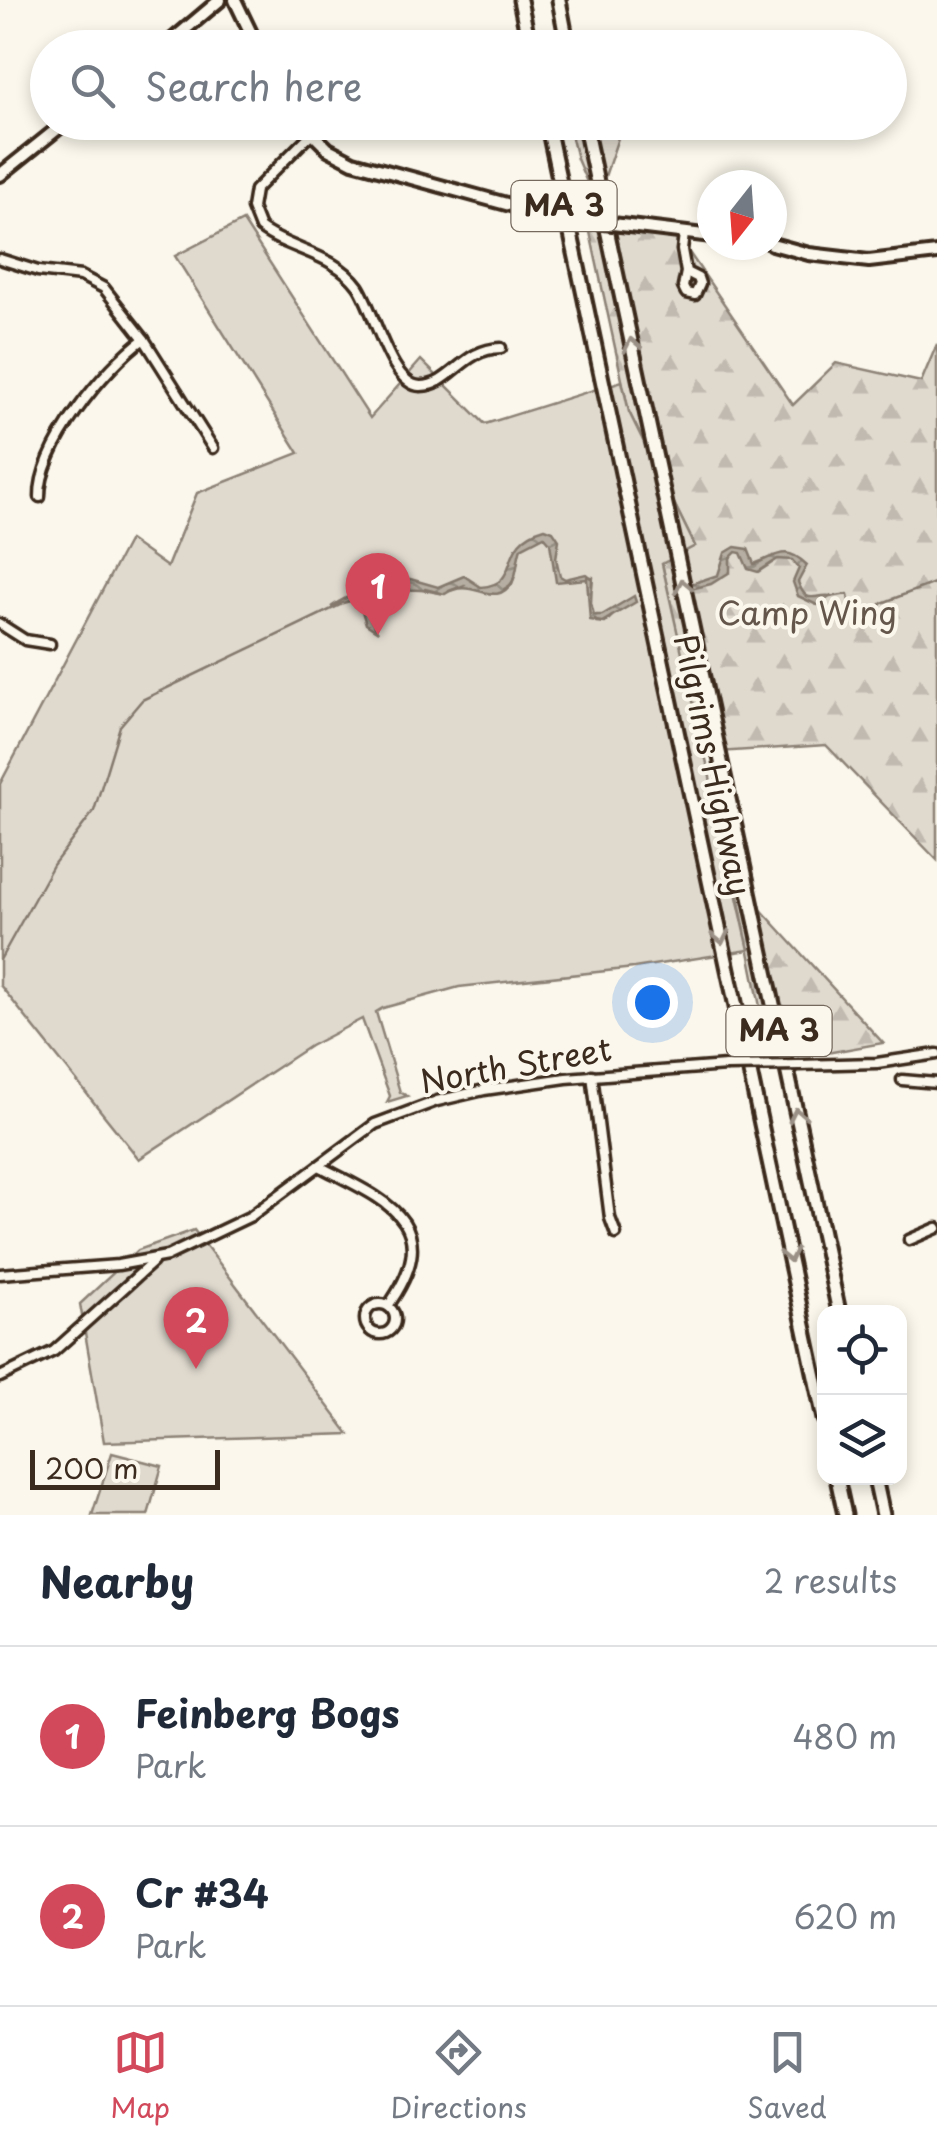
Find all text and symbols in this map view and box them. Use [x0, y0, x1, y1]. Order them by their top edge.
search box [30, 30, 907, 140]
text: Search here [145, 57, 362, 114]
icon: search [65, 58, 120, 113]
north arrow [697, 170, 787, 260]
road number: MA 3 [512, 181, 616, 231]
one-way arrow [623, 337, 644, 354]
pin: 1 [346, 552, 410, 635]
one-way arrow [674, 578, 695, 595]
park label: Camp Wing [717, 588, 897, 636]
street label: Pilgrims Highway [663, 630, 765, 900]
one-way arrow [709, 928, 730, 945]
your location [627, 977, 678, 1028]
road number: MA 3 [726, 1006, 832, 1056]
street label: North Street [416, 1024, 615, 1104]
one-way arrow [787, 1106, 808, 1123]
one-way arrow [777, 1246, 798, 1263]
pin: 2 [164, 1286, 228, 1369]
map controls [817, 1305, 907, 1485]
button: locate [817, 1305, 907, 1395]
button: layers [817, 1395, 907, 1485]
scale bar [30, 1445, 220, 1490]
text: 200 m [45, 1446, 138, 1489]
text: Nearby [40, 1549, 194, 1612]
text: 2 results [764, 1556, 897, 1604]
text: Feinberg Bogs [135, 1684, 400, 1741]
text: 1 [65, 1712, 80, 1760]
text: 480 m [792, 1712, 897, 1760]
text: Park [135, 1741, 207, 1789]
text: Cr #34 [135, 1864, 269, 1921]
text: 2 [61, 1892, 84, 1940]
text: 620 m [794, 1892, 897, 1940]
text: Park [135, 1921, 207, 1969]
tab: Map [110, 2025, 170, 2128]
tab: Directions [391, 2025, 527, 2128]
tab: Saved [747, 2025, 827, 2128]

